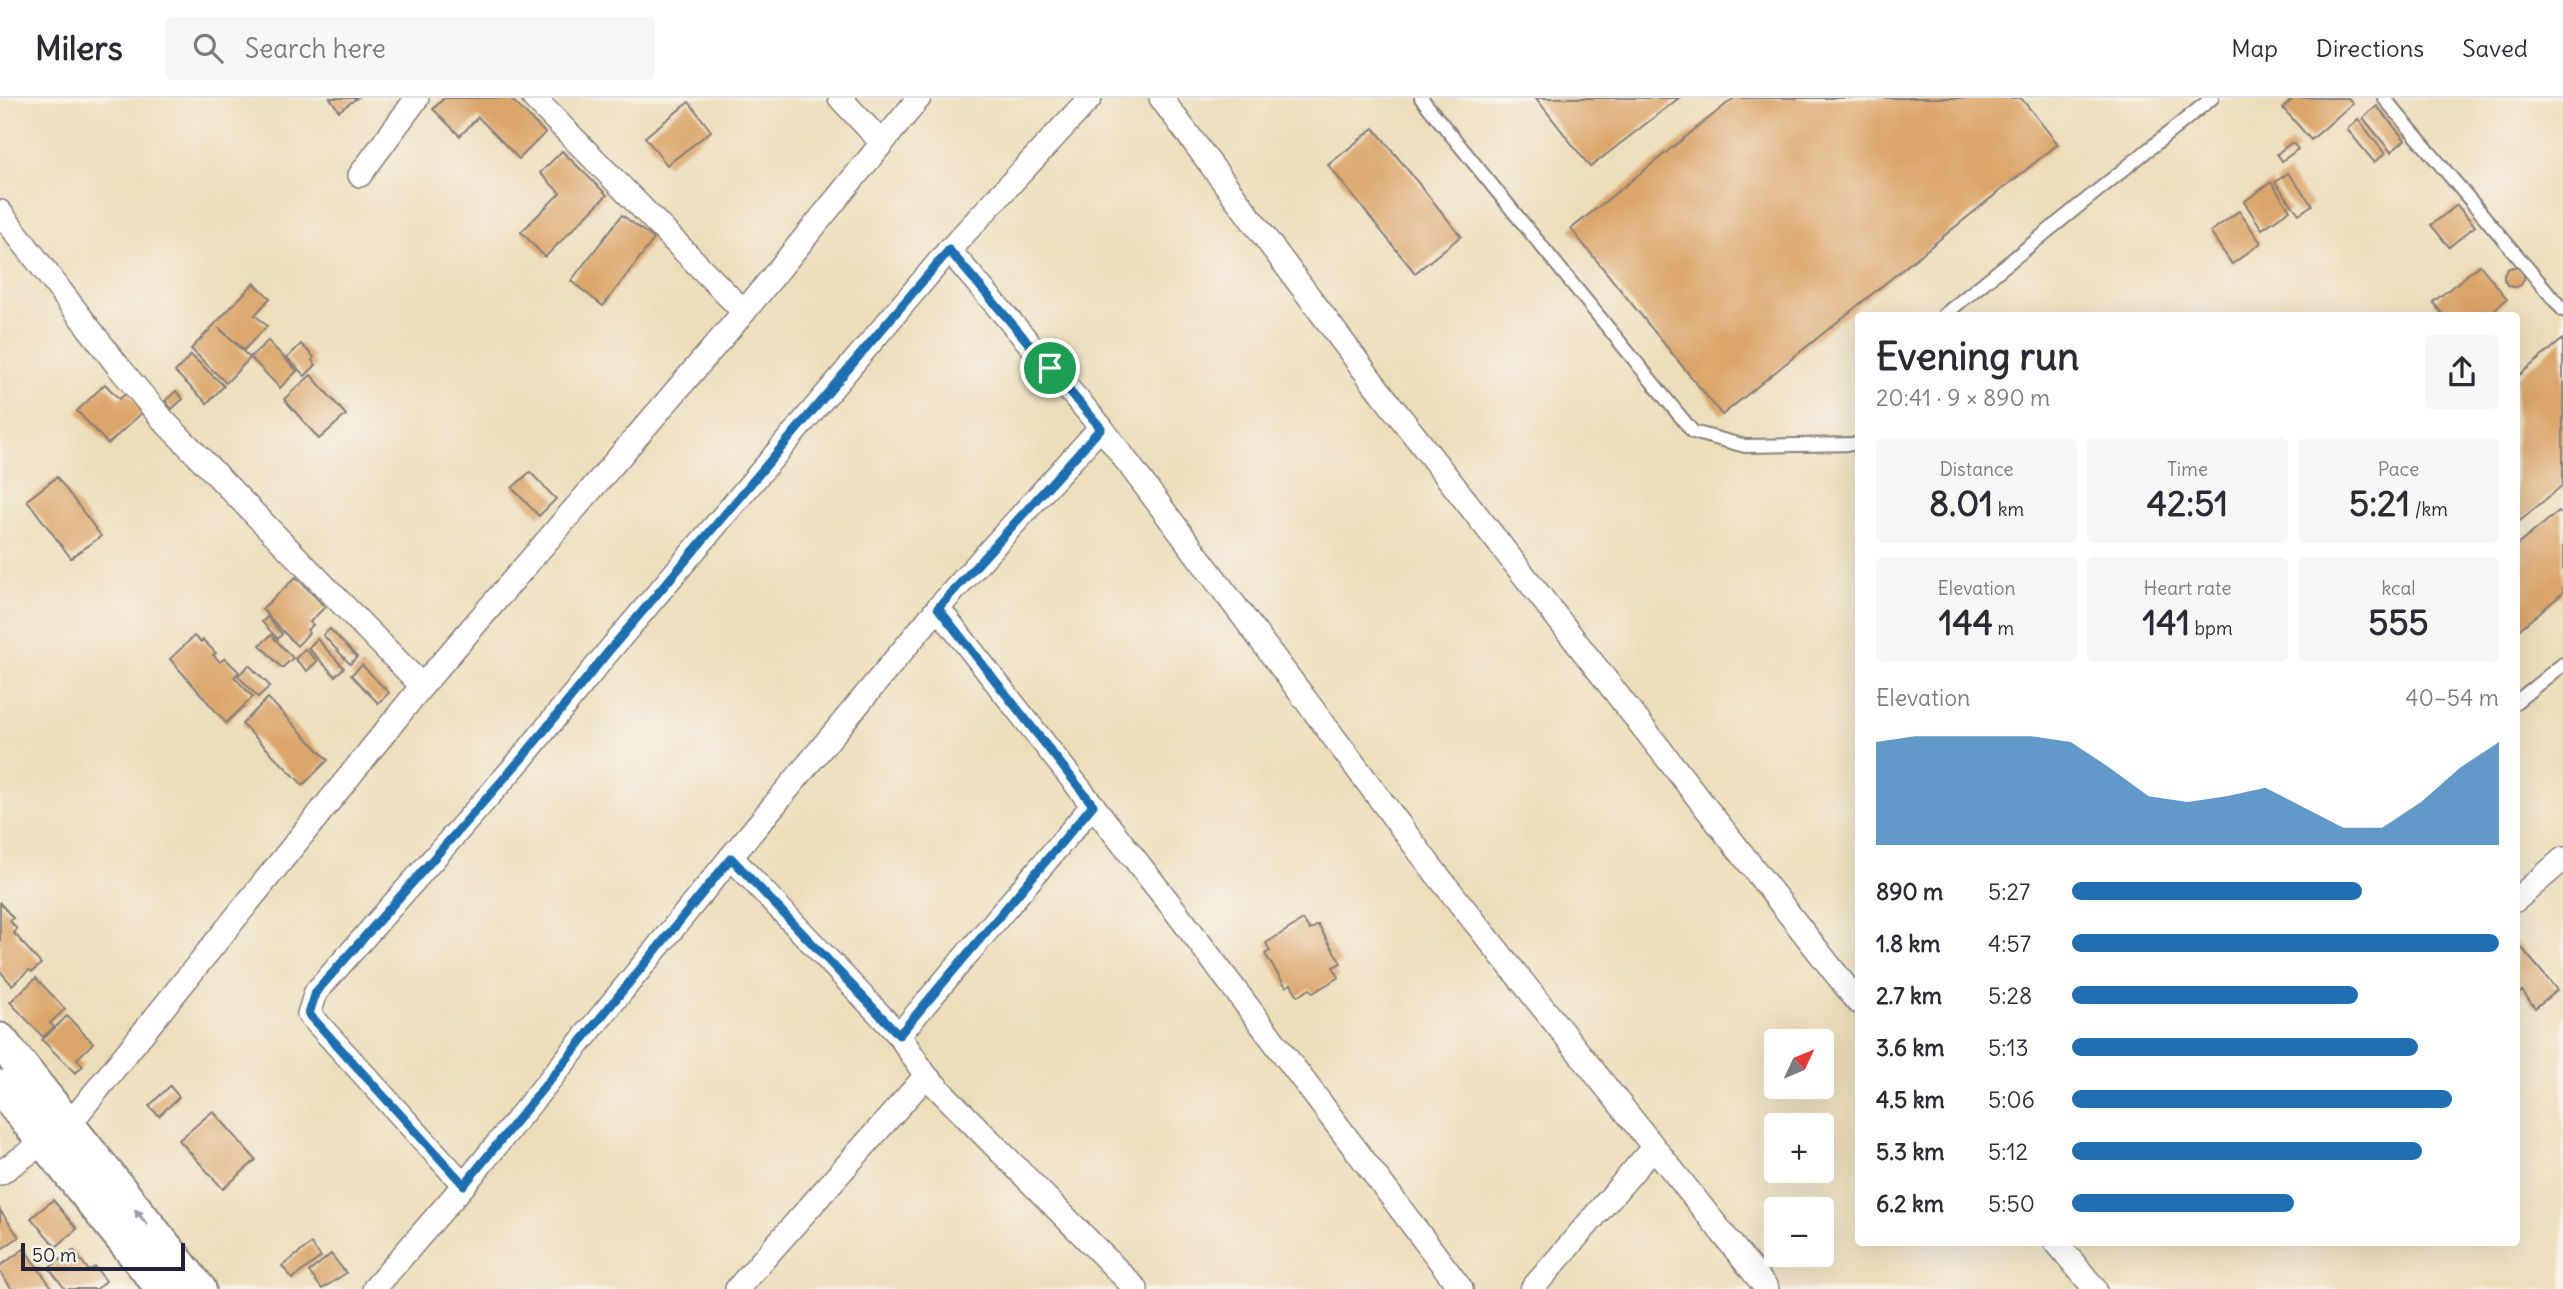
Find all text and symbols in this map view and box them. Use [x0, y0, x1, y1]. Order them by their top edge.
search box [165, 17, 655, 80]
text: Milers [35, 27, 123, 69]
icon: search [189, 29, 227, 67]
text: Search here [245, 32, 386, 65]
text: Map [2231, 33, 2278, 63]
text: Directions [2316, 33, 2424, 63]
text: Saved [2462, 33, 2528, 63]
text: Evening run [1876, 333, 2079, 380]
button: share [2425, 335, 2499, 409]
pin [1020, 338, 1080, 398]
icon: arrive [1031, 349, 1069, 387]
text: 20:41 · 9 × 890 m [1876, 383, 2050, 412]
text: Distance [1939, 457, 2014, 481]
text: Time [2167, 457, 2208, 481]
text: Pace [2378, 457, 2419, 481]
text: 8.01 [1929, 481, 1993, 525]
text: 42:51 [2147, 481, 2228, 525]
text: 5:21 [2349, 481, 2410, 525]
text: km [1993, 497, 2024, 521]
text: /km [2410, 497, 2448, 521]
text: Elevation [1938, 576, 2015, 600]
text: Heart rate [2143, 576, 2232, 600]
text: kcal [2381, 576, 2416, 600]
text: 144 [1939, 600, 1993, 644]
text: 141 [2142, 600, 2190, 644]
text: 555 [2368, 600, 2429, 644]
text: m [1993, 616, 2014, 640]
text: bpm [2190, 616, 2233, 640]
text: Elevation [1876, 683, 1970, 712]
text: 40–54 m [2405, 683, 2499, 712]
text: 890 m [1876, 877, 1943, 906]
text: 5:27 [1988, 877, 2030, 906]
text: 1.8 km [1876, 929, 1941, 958]
text: 4:57 [1988, 929, 2031, 958]
text: 2.7 km [1876, 981, 1942, 1010]
text: 5:28 [1988, 981, 2032, 1010]
north arrow [1764, 1029, 1834, 1099]
map controls [1764, 1029, 1834, 1267]
text: 3.6 km [1876, 1033, 1944, 1062]
text: 5:13 [1988, 1033, 2029, 1062]
text: 4.5 km [1876, 1085, 1945, 1114]
text: 5:06 [1988, 1085, 2035, 1114]
button: + [1764, 1113, 1834, 1183]
text: 5.3 km [1876, 1137, 1944, 1166]
text: 5:12 [1988, 1137, 2028, 1166]
text: 6.2 km [1876, 1189, 1944, 1218]
text: 5:50 [1988, 1189, 2035, 1218]
button: − [1764, 1197, 1834, 1267]
one-way arrow [133, 1208, 148, 1226]
scale bar [21, 1240, 186, 1272]
text: 50 m [32, 1243, 77, 1267]

